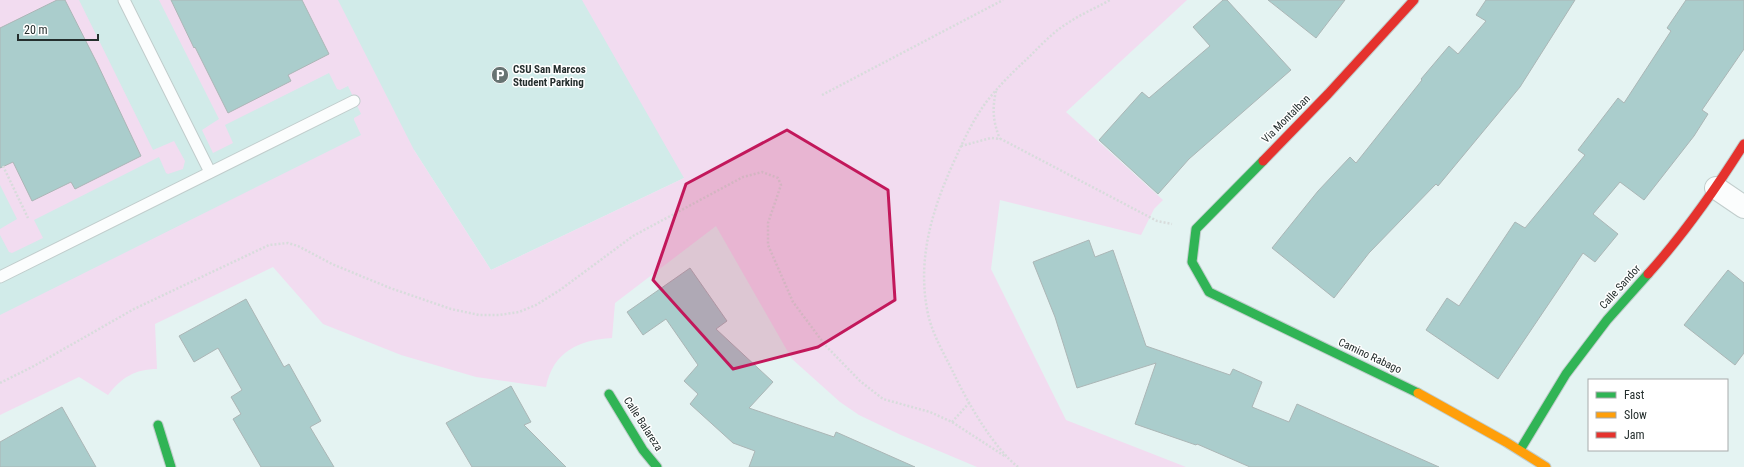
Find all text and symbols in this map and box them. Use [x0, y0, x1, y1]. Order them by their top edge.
scale bar [18, 16, 98, 42]
text: 20 m [24, 23, 48, 37]
place label: CSU San Marcos Student Parking [513, 63, 586, 89]
parking icon: CSU San Marcos Student Parking [490, 65, 510, 85]
street label: Via Montalban [1259, 92, 1313, 146]
street label: Calle Sandor [1597, 262, 1644, 312]
street label: Camino Rabago [1336, 336, 1404, 377]
legend [1588, 379, 1728, 451]
text: Fast [1624, 388, 1645, 402]
street label: Calle Balareza [621, 395, 665, 453]
text: Slow [1624, 408, 1647, 422]
text: Jam [1624, 428, 1645, 442]

